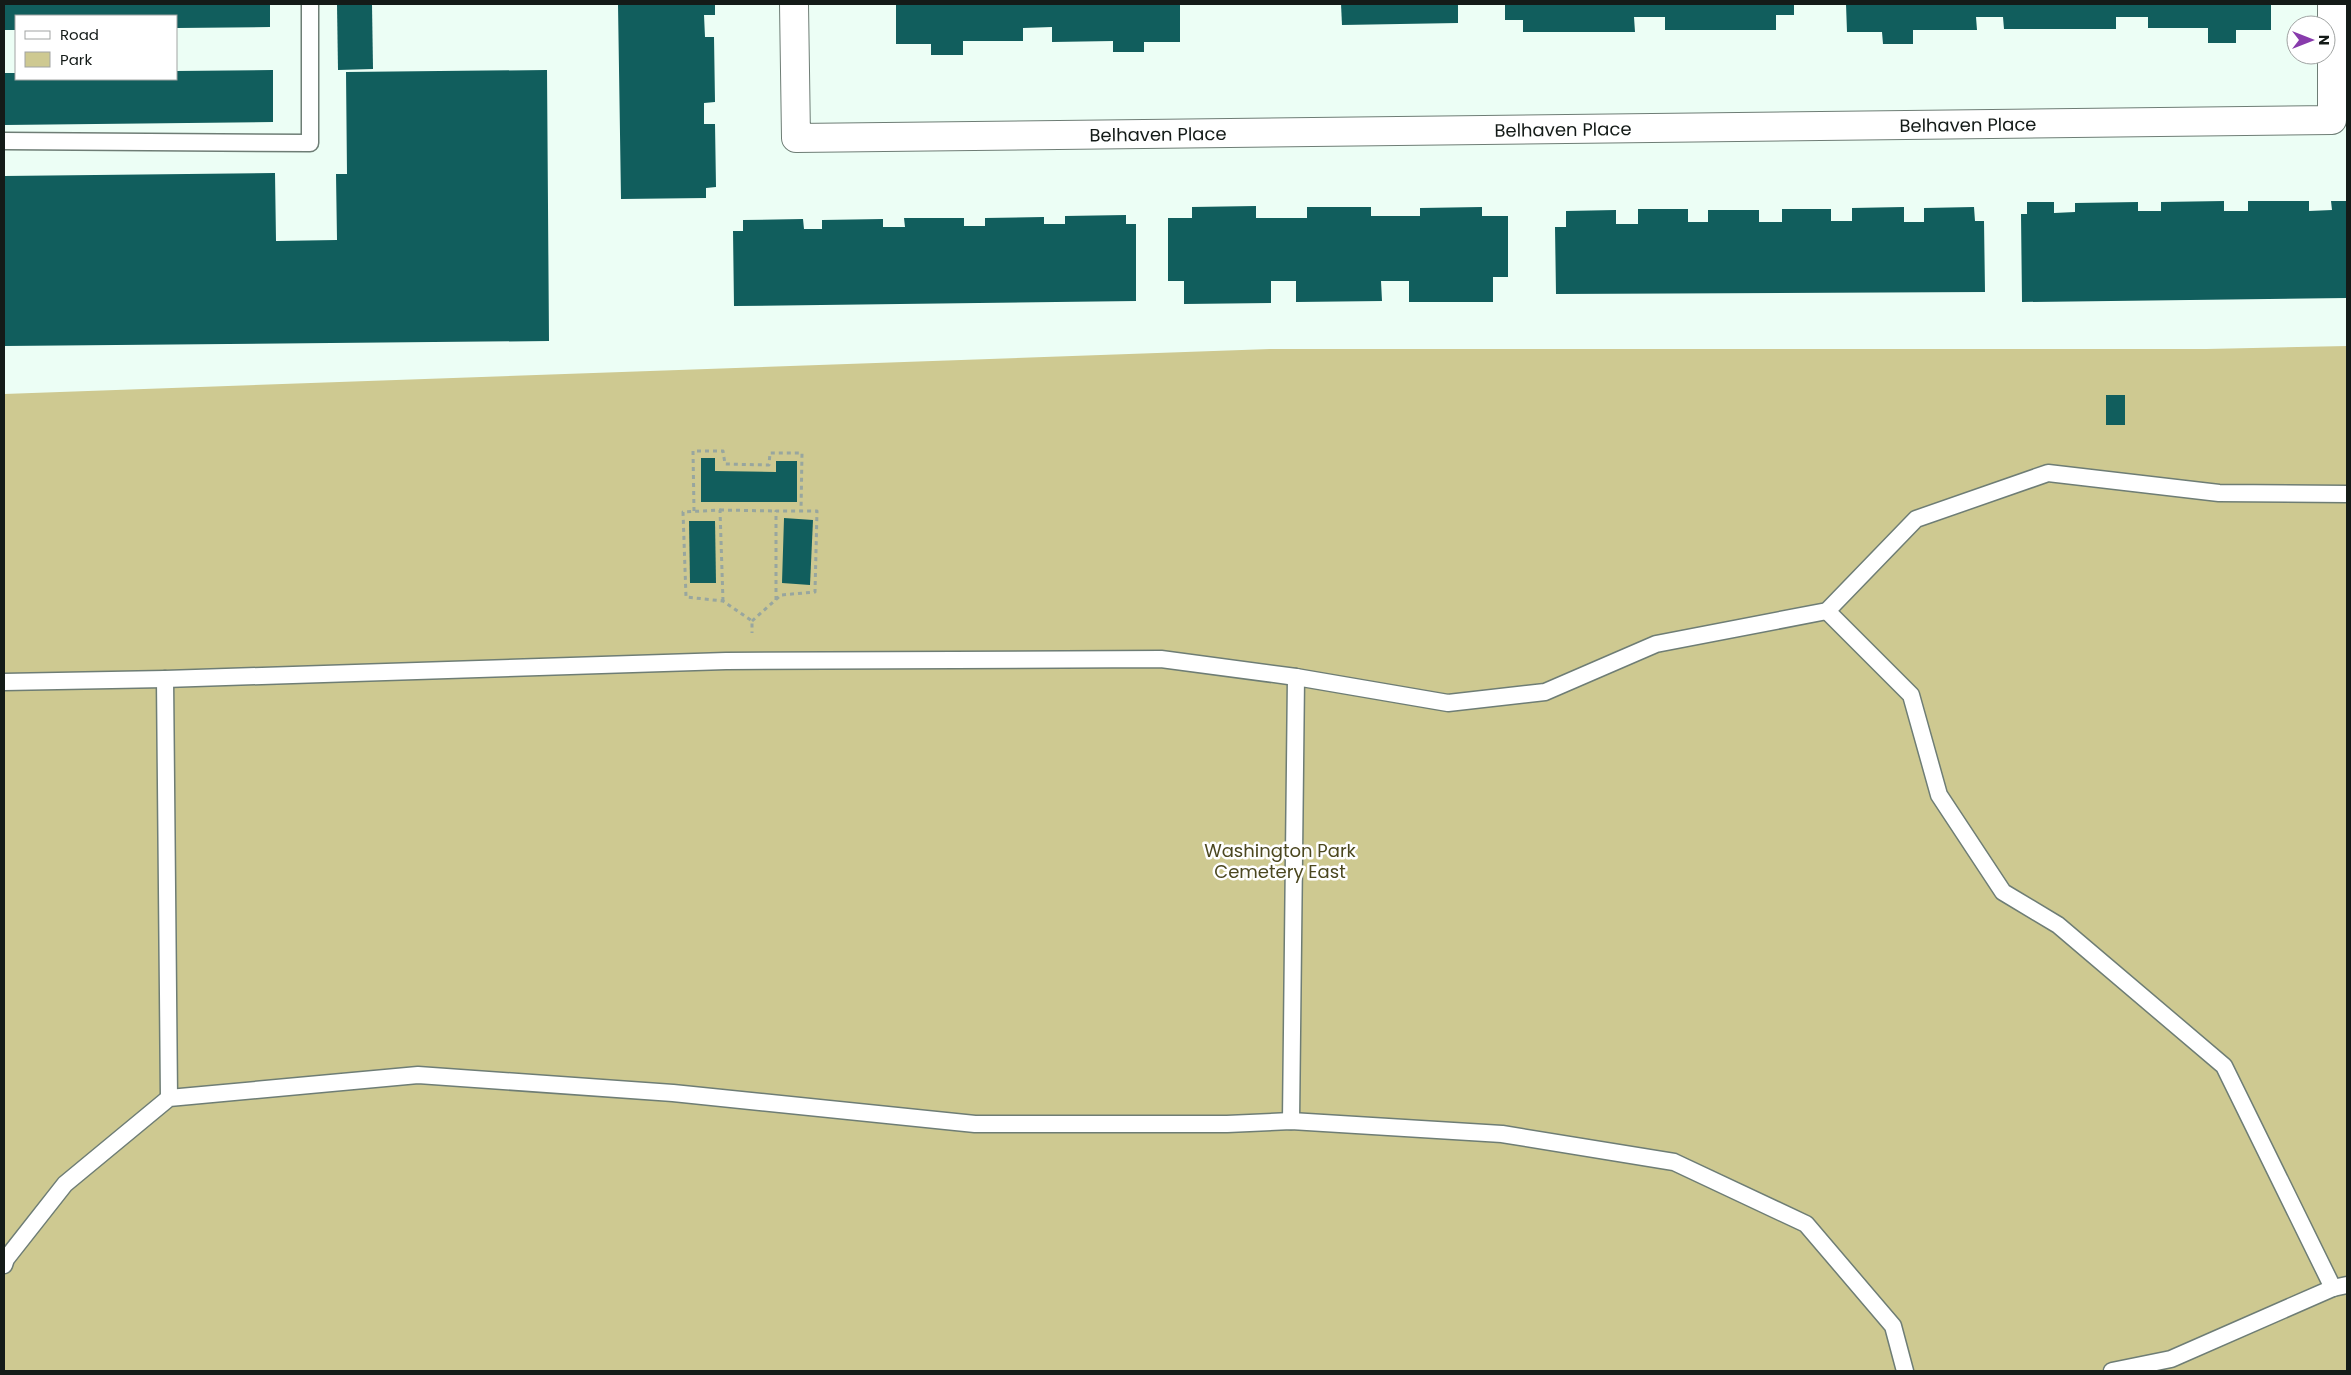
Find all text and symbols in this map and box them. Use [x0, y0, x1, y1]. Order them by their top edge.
legend [15, 15, 178, 80]
north arrow [2286, 15, 2336, 65]
text: Road [60, 24, 99, 45]
text: N [2314, 35, 2334, 45]
text: Park [60, 49, 92, 70]
street label: Belhaven Place [1899, 111, 2037, 138]
street label: Belhaven Place [1494, 116, 1632, 142]
street label: Belhaven Place [1089, 120, 1227, 147]
park label: Washington Park Cemetery East [1204, 838, 1357, 884]

